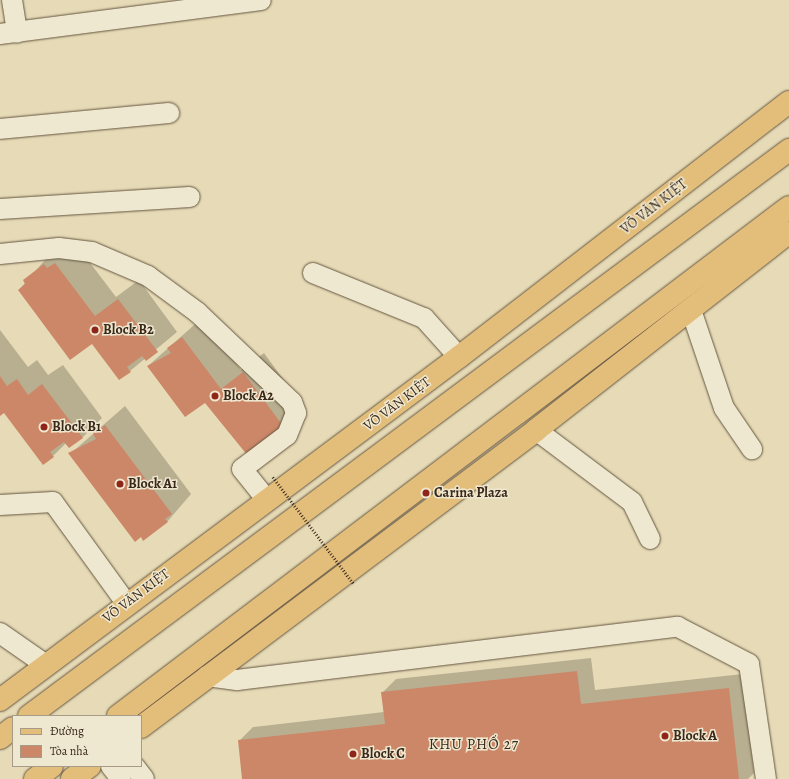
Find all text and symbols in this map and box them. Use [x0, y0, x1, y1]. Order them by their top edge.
street label: VÕ VĂN KIỆT [618, 176, 690, 238]
place label: Block B2 [103, 322, 154, 338]
marker: Block B2 [90, 325, 100, 335]
street label: VÕ VĂN KIỆT [360, 373, 434, 435]
place label: Block A2 [223, 388, 274, 404]
marker: Block A2 [210, 391, 220, 401]
place label: Block B1 [52, 419, 101, 435]
marker: Block B1 [39, 422, 49, 432]
place label: Block A1 [128, 476, 177, 492]
marker: Block A1 [115, 479, 125, 489]
place label: Carina Plaza [434, 485, 508, 501]
marker: Carina Plaza [421, 488, 431, 498]
street label: VÕ VĂN KIỆT [99, 565, 173, 627]
legend [12, 715, 142, 767]
text: Đường [50, 723, 84, 739]
place label: Block A [673, 728, 717, 744]
marker: Block A [660, 731, 670, 741]
district label: KHU PHỐ 27 [429, 736, 519, 754]
text: Tòa nhà [50, 743, 88, 759]
place label: Block C [361, 746, 405, 762]
marker: Block C [348, 749, 358, 759]

